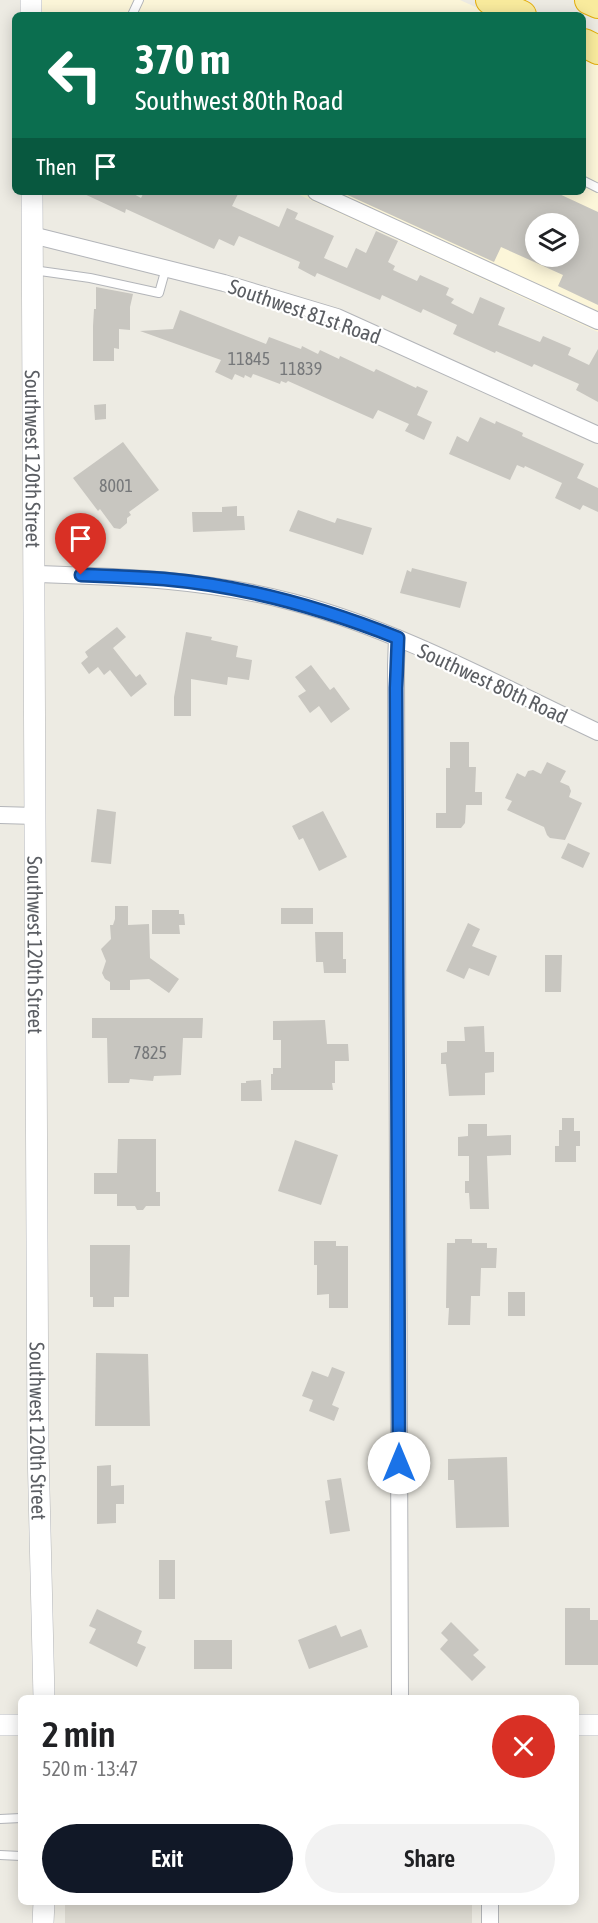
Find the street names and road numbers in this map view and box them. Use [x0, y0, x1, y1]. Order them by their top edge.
street label: Southwest 81st Road [226, 274, 384, 348]
street label: Southwest 120th Street [21, 370, 46, 548]
street label: Southwest 80th Road [414, 638, 572, 728]
street label: Southwest 120th Street [23, 856, 48, 1034]
street label: Southwest 120th Street [25, 1342, 52, 1520]

